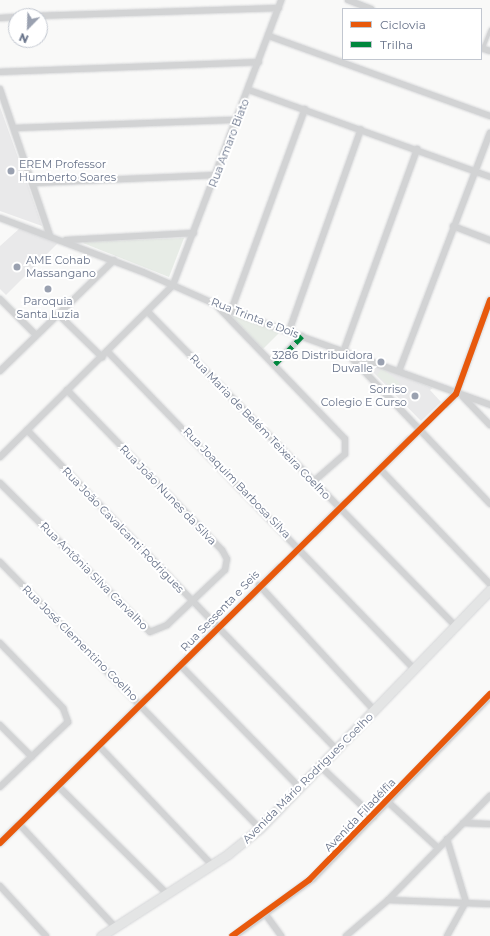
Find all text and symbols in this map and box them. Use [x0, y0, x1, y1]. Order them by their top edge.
north arrow [8, 8, 48, 48]
legend [342, 8, 482, 60]
text: Ciclovia [380, 17, 426, 32]
text: N [17, 30, 31, 46]
text: Trilha [380, 37, 413, 52]
street label: Rua Amaro Biato [206, 97, 252, 189]
place label: EREM Professor Humberto Soares [19, 158, 116, 184]
marker: EREM Professor Humberto Soares [6, 166, 16, 176]
place label: AME Cohab Massangano [26, 254, 96, 280]
marker: AME Cohab Massangano [11, 261, 23, 273]
marker: Paroquia Santa Luzia [43, 284, 53, 294]
place label: Paroquia Santa Luzia [16, 295, 80, 321]
street label: Rua Trinta e Dois [209, 295, 301, 341]
place label: 3286 Distribuidora Duvalle [272, 349, 373, 375]
street label: Rua Maria de Belém Teixeira Coelho [187, 352, 333, 502]
marker: 3286 Distribuidora Duvalle [376, 357, 386, 367]
place label: Sorriso Colegio E Curso [321, 383, 407, 409]
marker: Sorriso Colegio E Curso [410, 391, 420, 401]
street label: Rua Joaquim Barbosa Silva [180, 425, 294, 541]
street label: Rua João Nunes da Silva [117, 442, 219, 548]
street label: Rua João Cavalcanti Rodrigues [59, 464, 187, 596]
street label: Rua Antônia Silva Carvalho [37, 519, 151, 633]
street label: Rua Sessenta e Seis [178, 568, 262, 654]
street label: Rua José Clementino Coelho [19, 582, 141, 704]
street label: Avenida Mário Rodrigues Coelho [240, 710, 376, 846]
street label: Avenida Filadélfia [322, 776, 398, 854]

